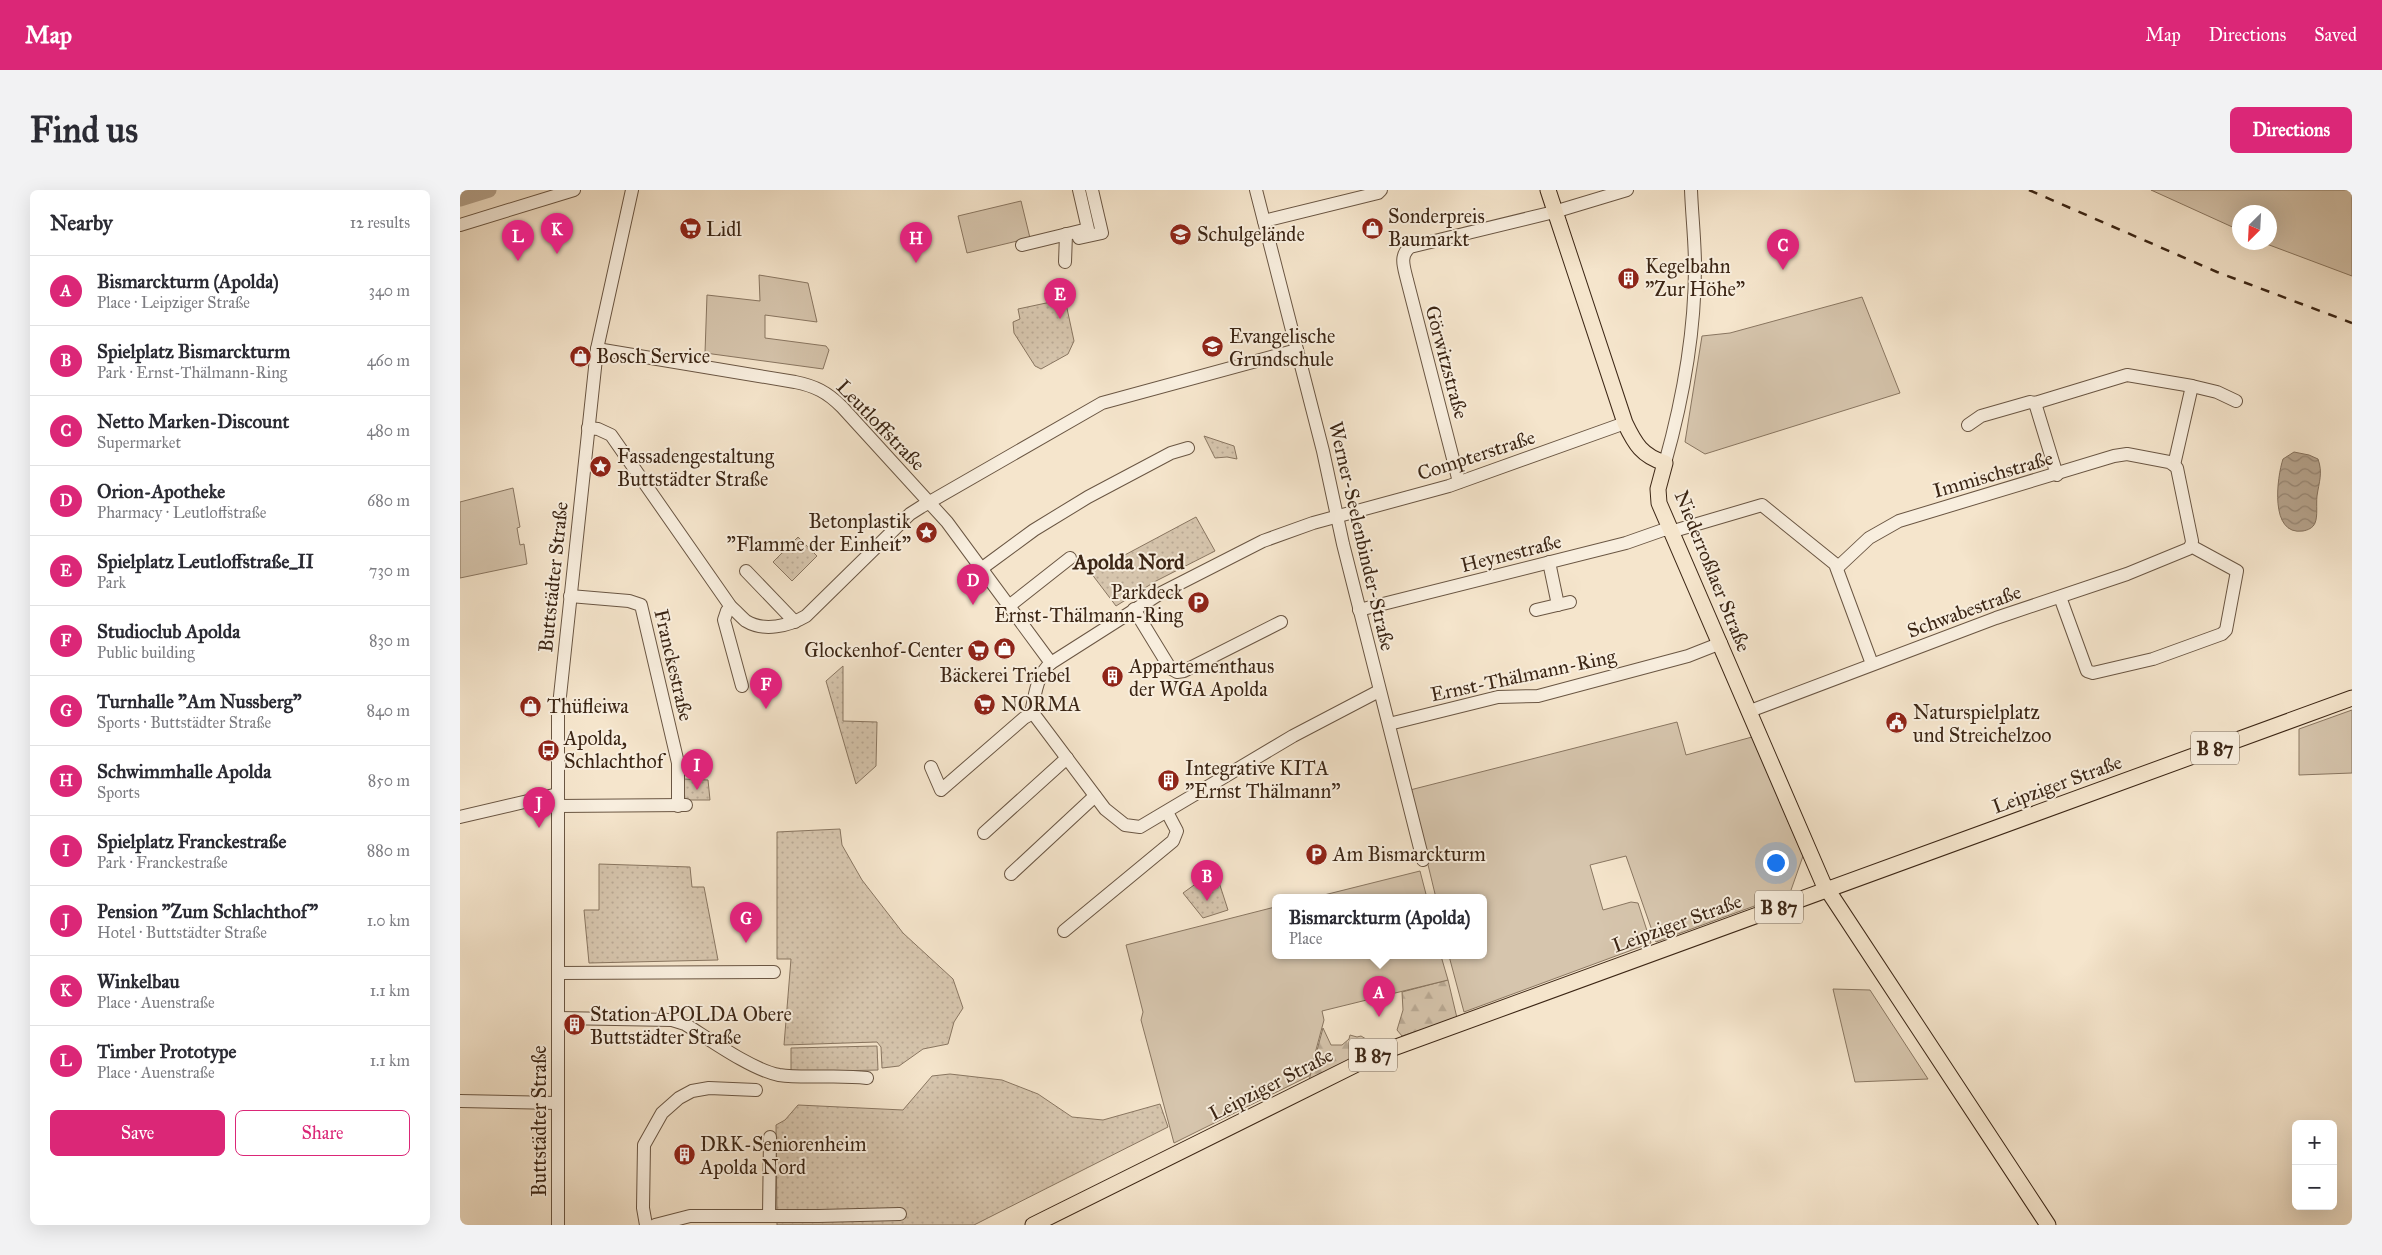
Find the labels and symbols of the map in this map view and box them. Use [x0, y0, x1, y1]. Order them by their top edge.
place label: Sonderpreis Baumarkt [1388, 204, 1485, 251]
north arrow [2232, 205, 2277, 250]
pin: K [541, 213, 573, 254]
shop icon: Sonderpreis Baumarkt [1360, 216, 1384, 240]
supermarket icon: Lidl [678, 217, 702, 241]
place label: Lidl [706, 217, 742, 241]
pin: L [502, 220, 534, 261]
pin: H [900, 222, 932, 263]
school or university icon: Schulgelände [1169, 222, 1193, 246]
place label: Schulgelände [1197, 222, 1305, 247]
pin: C [1767, 229, 1799, 270]
place label: Kegelbahn "Zur Höhe" [1645, 254, 1745, 301]
building icon: Kegelbahn "Zur Höhe" [1617, 266, 1641, 290]
pin: E [1044, 278, 1076, 319]
street label: Görwitzstraße [1420, 303, 1474, 421]
place label: Evangelische Grundschule [1229, 324, 1335, 371]
school or university icon: Evangelische Grundschule [1201, 335, 1225, 359]
shop icon: Bosch Service [568, 344, 592, 368]
place label: Bosch Service [596, 344, 710, 368]
street label: Leutloffstraße [832, 374, 930, 476]
street label: Werner-Seelenbinder-Straße [1324, 419, 1400, 653]
street label: Compterstraße [1414, 425, 1538, 485]
place label: Fassadengestaltung Buttstädter Straße [617, 444, 775, 491]
street label: Immischstraße [1930, 445, 2056, 503]
place icon: Fassadengestaltung Buttstädter Straße [589, 455, 613, 479]
street label: Niederroßlaer Straße [1670, 487, 1756, 655]
street label: Buttstädter Straße [533, 501, 573, 653]
place label: Betonplastik "Flamme der Einheit" [727, 509, 912, 556]
place icon: Betonplastik "Flamme der Einheit" [915, 520, 939, 544]
street label: Heynestraße [1458, 529, 1564, 577]
district label: Apolda Nord [1071, 549, 1185, 575]
pin: D [957, 564, 989, 605]
street label: Schwabestraße [1904, 579, 2024, 643]
place label: Parkdeck Ernst-Thälmann-Ring [994, 580, 1184, 628]
parking icon: Parkdeck Ernst-Thälmann-Ring [1187, 591, 1211, 615]
street label: Franckestraße [649, 607, 699, 723]
shop icon: Bäckerei Triebel [993, 637, 1017, 661]
place label: Glockenhof-Center [804, 638, 963, 662]
supermarket icon: Glockenhof-Center [967, 638, 991, 662]
street label: Ernst-Thälmann-Ring [1428, 644, 1619, 707]
place label: Appartementhaus der WGA Apolda [1128, 654, 1274, 701]
place label: Bäckerei Triebel [940, 663, 1071, 687]
building icon: Appartementhaus der WGA Apolda [1101, 665, 1125, 689]
pin: F [750, 668, 782, 709]
supermarket icon: NORMA [973, 692, 997, 716]
place label: NORMA [1001, 692, 1082, 716]
shop icon: Thüfleiwa [519, 694, 543, 718]
place label: Thüfleiwa [547, 694, 629, 718]
place label: Naturspielplatz und Streichelzoo [1913, 700, 2051, 747]
public building icon: Naturspielplatz und Streichelzoo [1885, 711, 1909, 735]
place label: Apolda, Schlachthof [563, 726, 667, 773]
road number: B 87 [2191, 732, 2239, 764]
bus stop icon: Apolda, Schlachthof [536, 738, 560, 762]
pin: I [681, 749, 713, 790]
street label: Leipziger Straße [1989, 749, 2125, 819]
place label: Integrative KITA "Ernst Thälmann" [1185, 756, 1341, 803]
building icon: Integrative KITA "Ernst Thälmann" [1157, 768, 1181, 792]
pin: J [523, 787, 555, 828]
parking icon: Am Bismarckturm [1305, 842, 1329, 866]
place label: Am Bismarckturm [1332, 842, 1486, 866]
your location [1763, 850, 1789, 876]
pin: B [1191, 860, 1223, 901]
street label: Leipziger Straße [1609, 888, 1745, 958]
road number: B 87 [1755, 890, 1803, 924]
pin: G [730, 902, 762, 943]
pin: A [1363, 976, 1395, 1017]
place label: Station APOLDA Obere Buttstädter Straße [590, 1002, 792, 1049]
building icon: Station APOLDA Obere Buttstädter Straße [562, 1013, 586, 1037]
road number: B 87 [1349, 1038, 1397, 1072]
street label: Leipziger Straße [1205, 1042, 1338, 1126]
street label: Buttstädter Straße [527, 1045, 551, 1197]
place label: DRK-Seniorenheim Apolda Nord [699, 1132, 867, 1179]
building icon: DRK-Seniorenheim Apolda Nord [672, 1143, 696, 1167]

